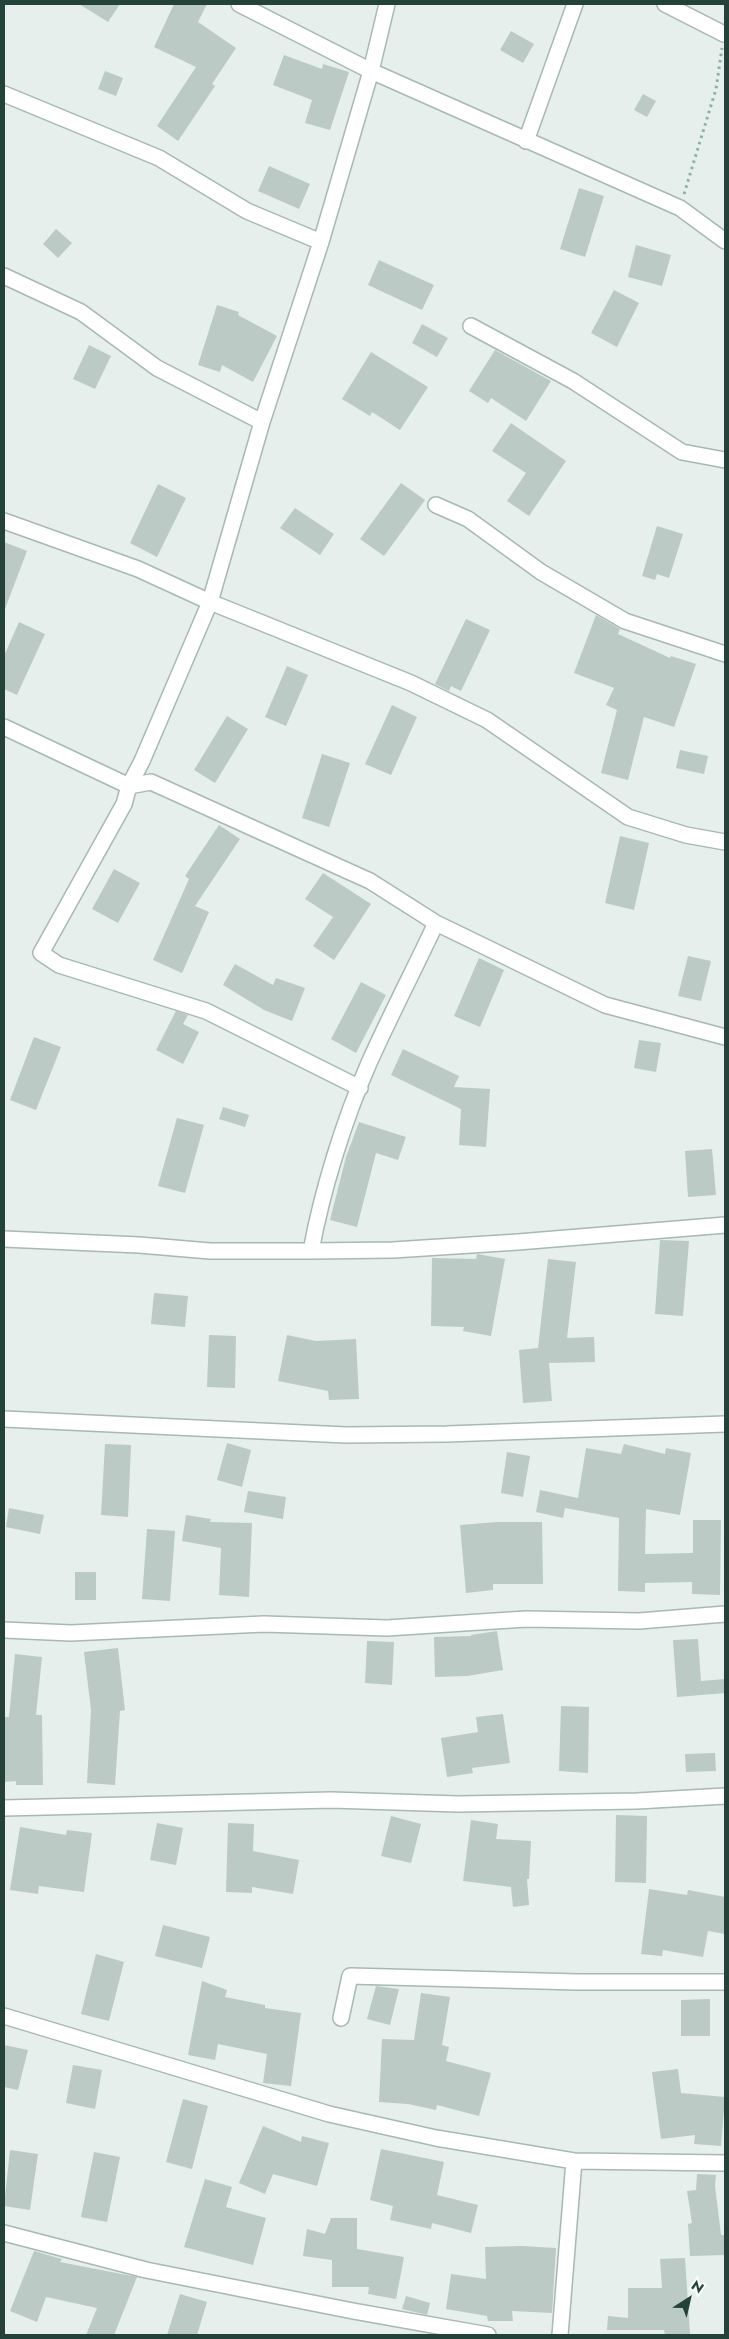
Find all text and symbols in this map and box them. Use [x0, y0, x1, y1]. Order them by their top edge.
north arrow [664, 2274, 714, 2324]
text: N [687, 2275, 708, 2298]

